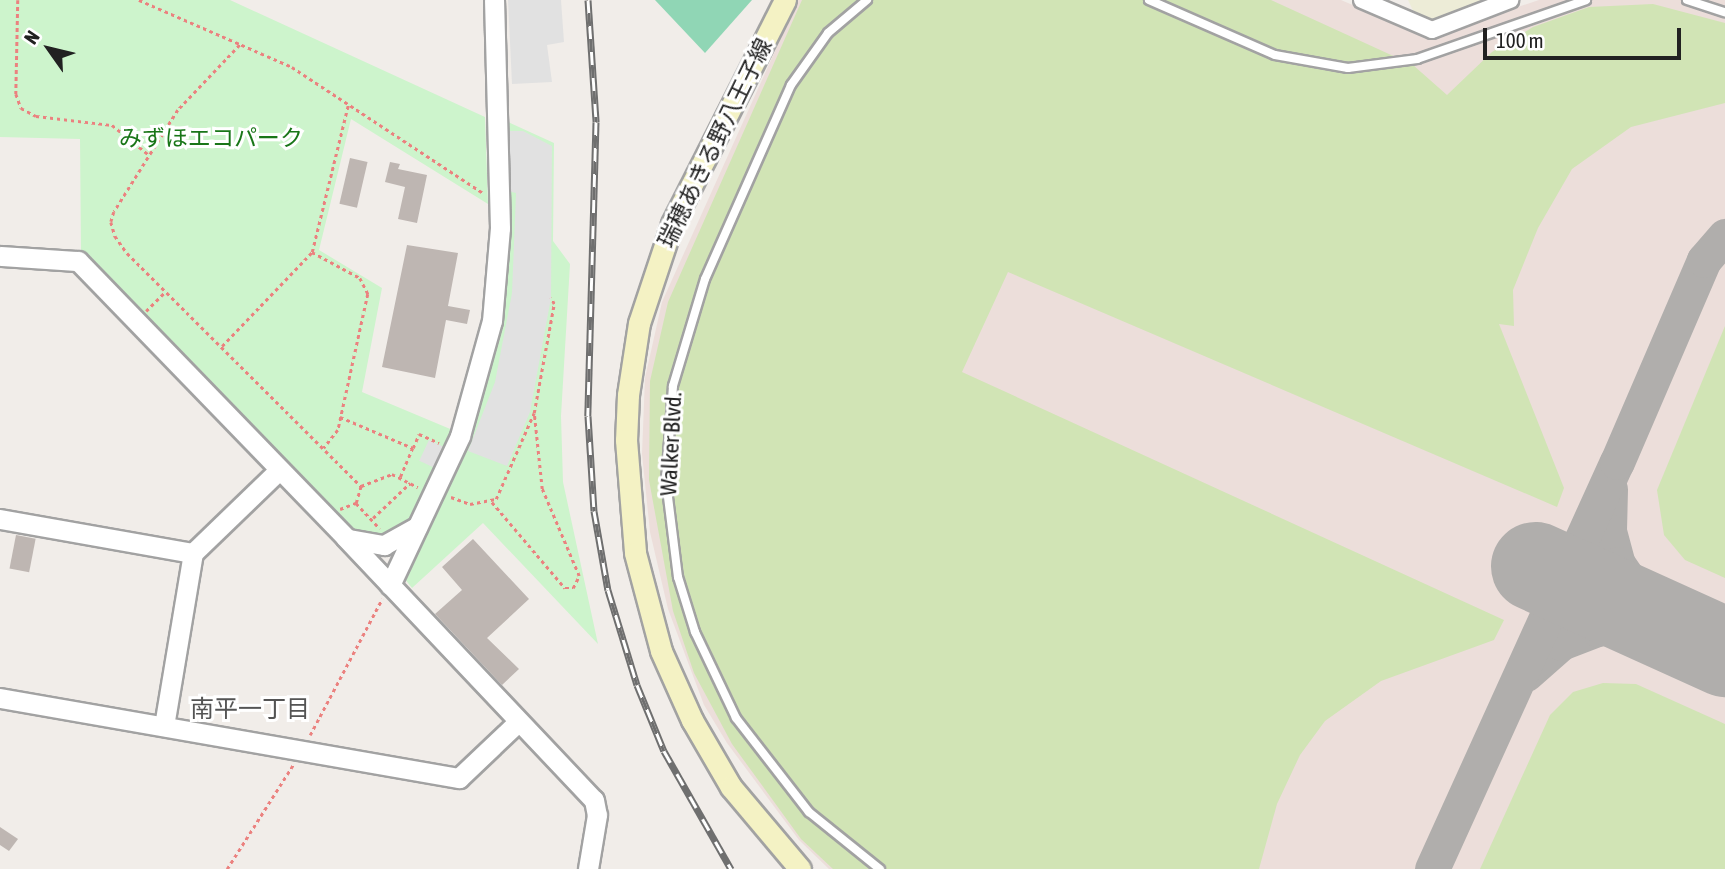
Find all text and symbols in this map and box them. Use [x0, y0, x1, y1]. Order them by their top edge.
north arrow [14, 14, 84, 84]
scale bar [1487, 14, 1685, 58]
text: N [19, 26, 44, 48]
text: 100 m [1496, 28, 1544, 52]
street label: 瑞穂あきる野八王子線 [652, 34, 778, 252]
park label: みずほエコパーク [119, 124, 303, 152]
street label: Walker Blvd. [655, 391, 687, 497]
district label: 南平一丁目 [190, 695, 310, 723]

